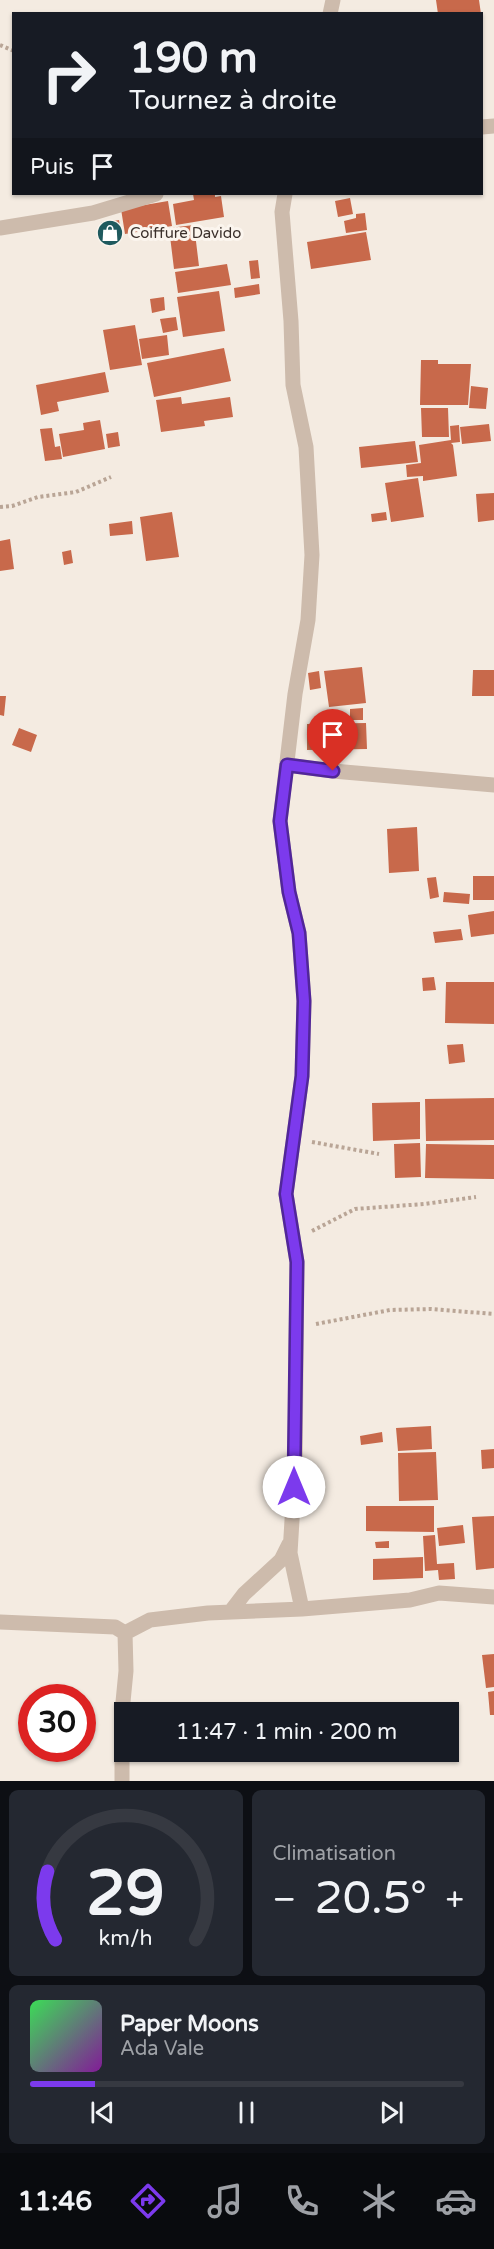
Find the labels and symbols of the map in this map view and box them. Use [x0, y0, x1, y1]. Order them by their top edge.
shop icon: Coiffure Davido [95, 218, 125, 248]
place label: Coiffure Davido [130, 224, 241, 242]
pin [307, 709, 358, 771]
position arrow [262, 1455, 326, 1519]
speed limit sign: 30 [18, 1684, 96, 1762]

